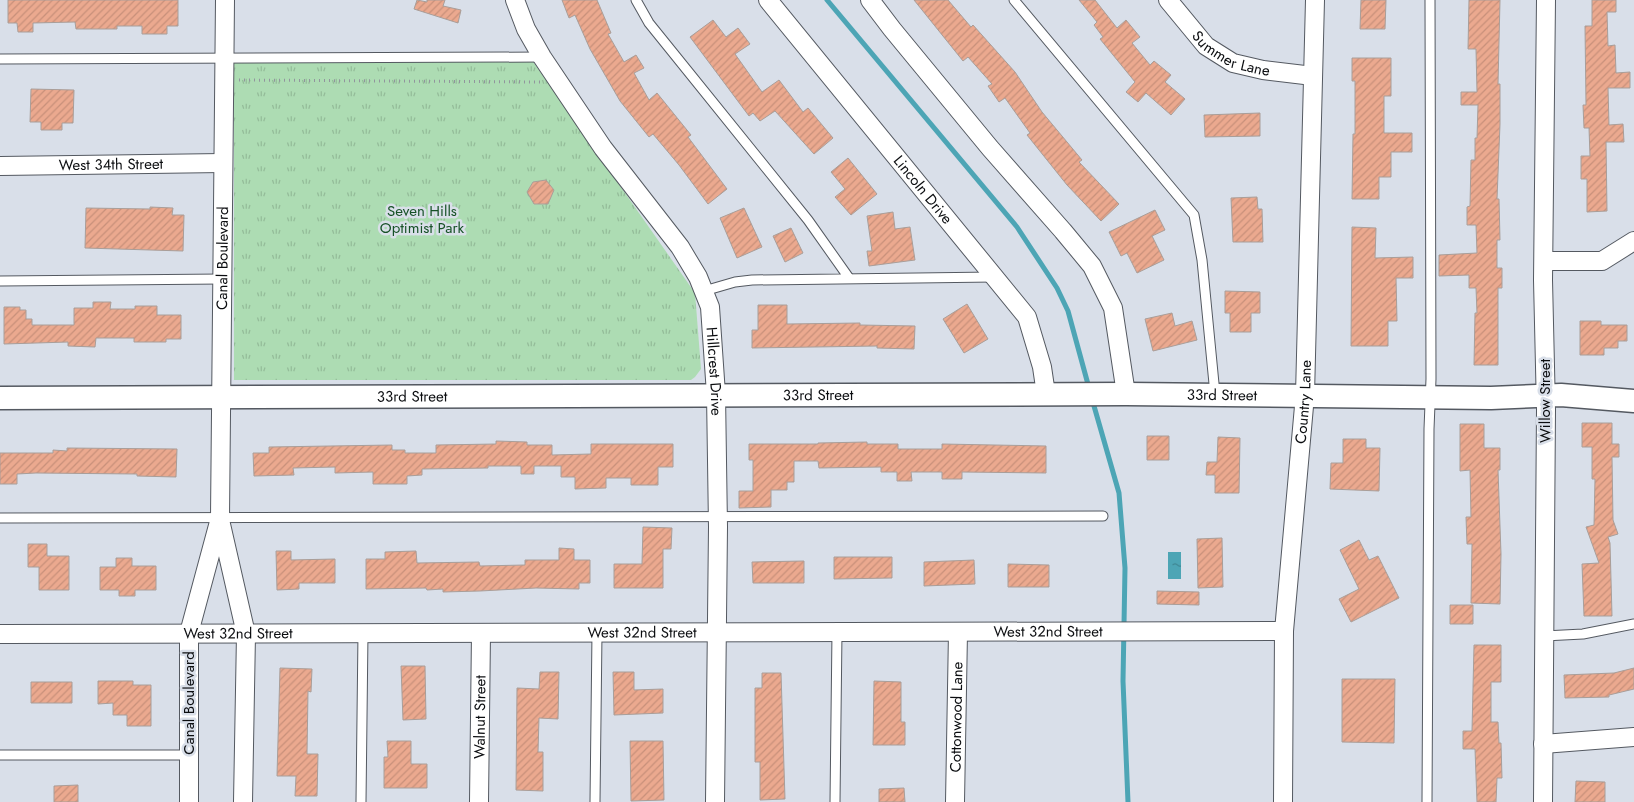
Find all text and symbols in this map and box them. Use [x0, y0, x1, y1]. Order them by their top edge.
street label: Summer Lane [1187, 26, 1271, 82]
street label: Lincoln Drive [888, 151, 958, 229]
street label: West 34th Street [59, 153, 164, 176]
park label: Seven Hills Optimist Park [380, 200, 465, 239]
street label: Canal Boulevard [211, 206, 234, 310]
street label: Hillcrest Drive [700, 326, 727, 416]
street label: Country Lane [1290, 359, 1317, 445]
street label: Willow Street [1534, 359, 1556, 443]
street label: 33rd Street [783, 384, 854, 406]
street label: 33rd Street [1187, 384, 1258, 406]
street label: 33rd Street [377, 385, 448, 408]
street label: West 32nd Street [993, 620, 1103, 643]
street label: West 32nd Street [587, 621, 697, 644]
street label: West 32nd Street [183, 622, 293, 645]
street label: Canal Boulevard [178, 651, 200, 755]
street label: Cottonwood Lane [945, 661, 968, 773]
street label: Walnut Street [469, 675, 492, 759]

